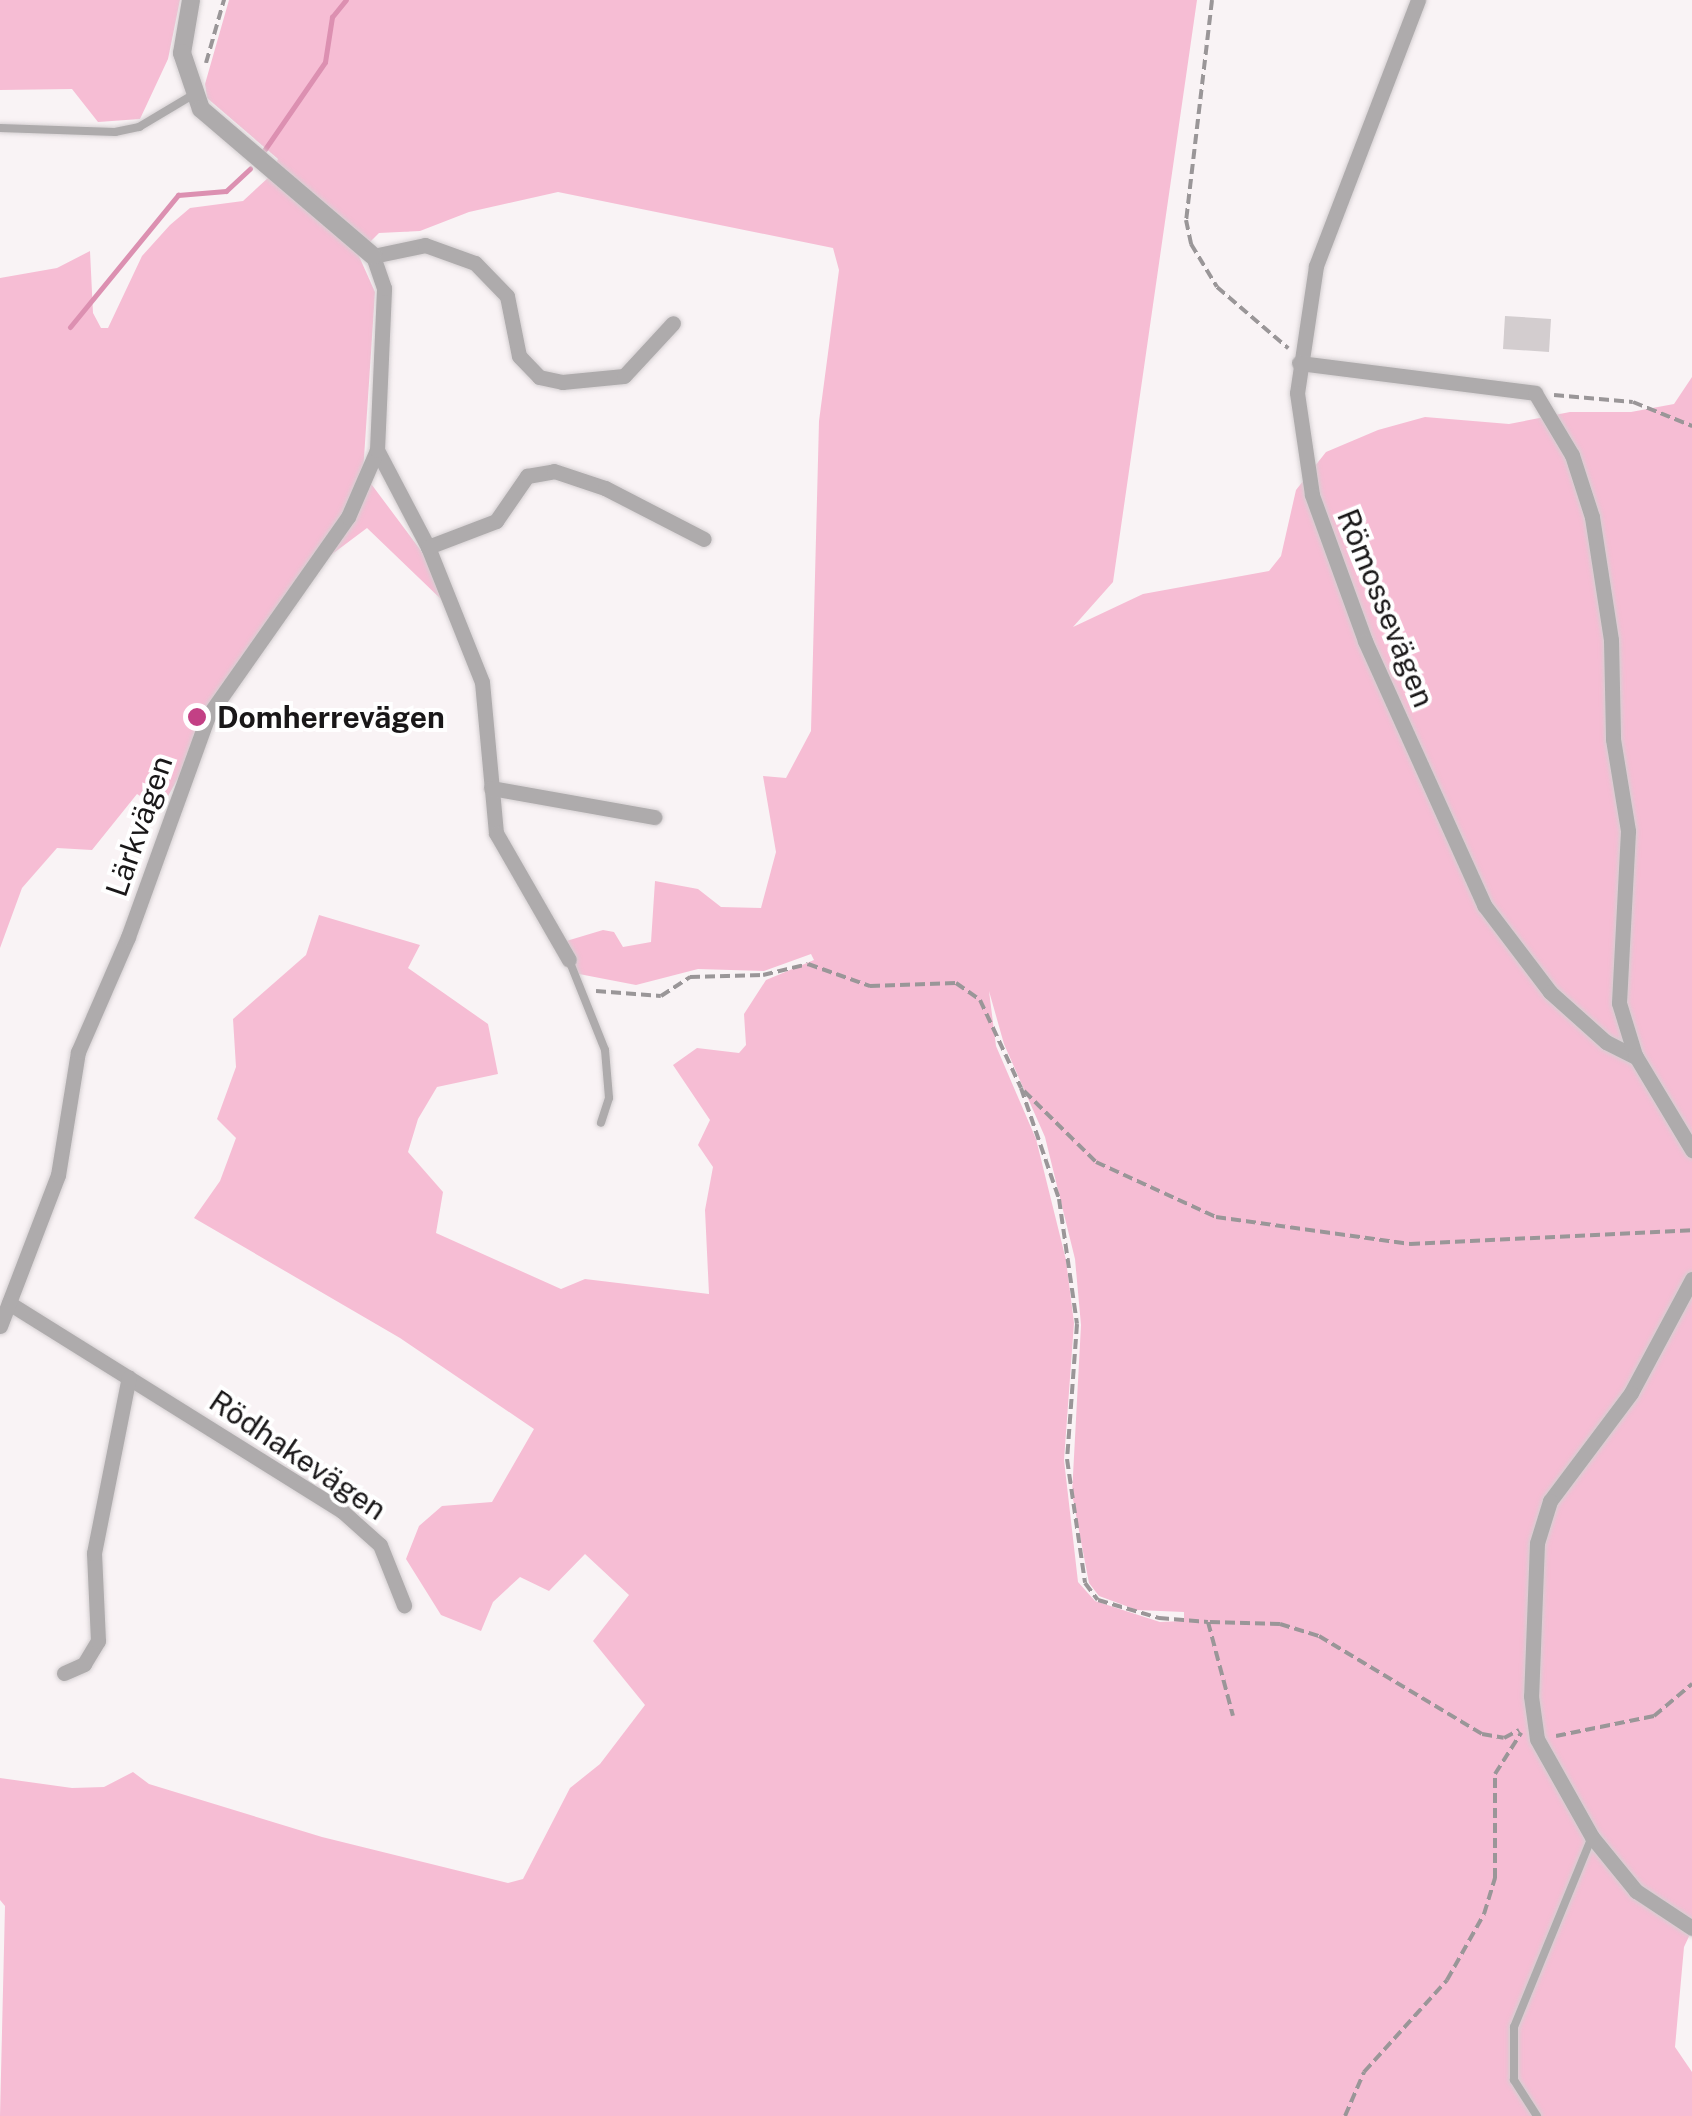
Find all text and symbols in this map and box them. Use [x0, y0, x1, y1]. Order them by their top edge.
street label: Römossevägen [1330, 504, 1442, 712]
place label: Domherrevägen [217, 699, 445, 735]
marker: Domherrevägen [186, 706, 208, 728]
street label: Lärkvägen [98, 751, 180, 901]
street label: Rödhakevägen [203, 1383, 393, 1527]

